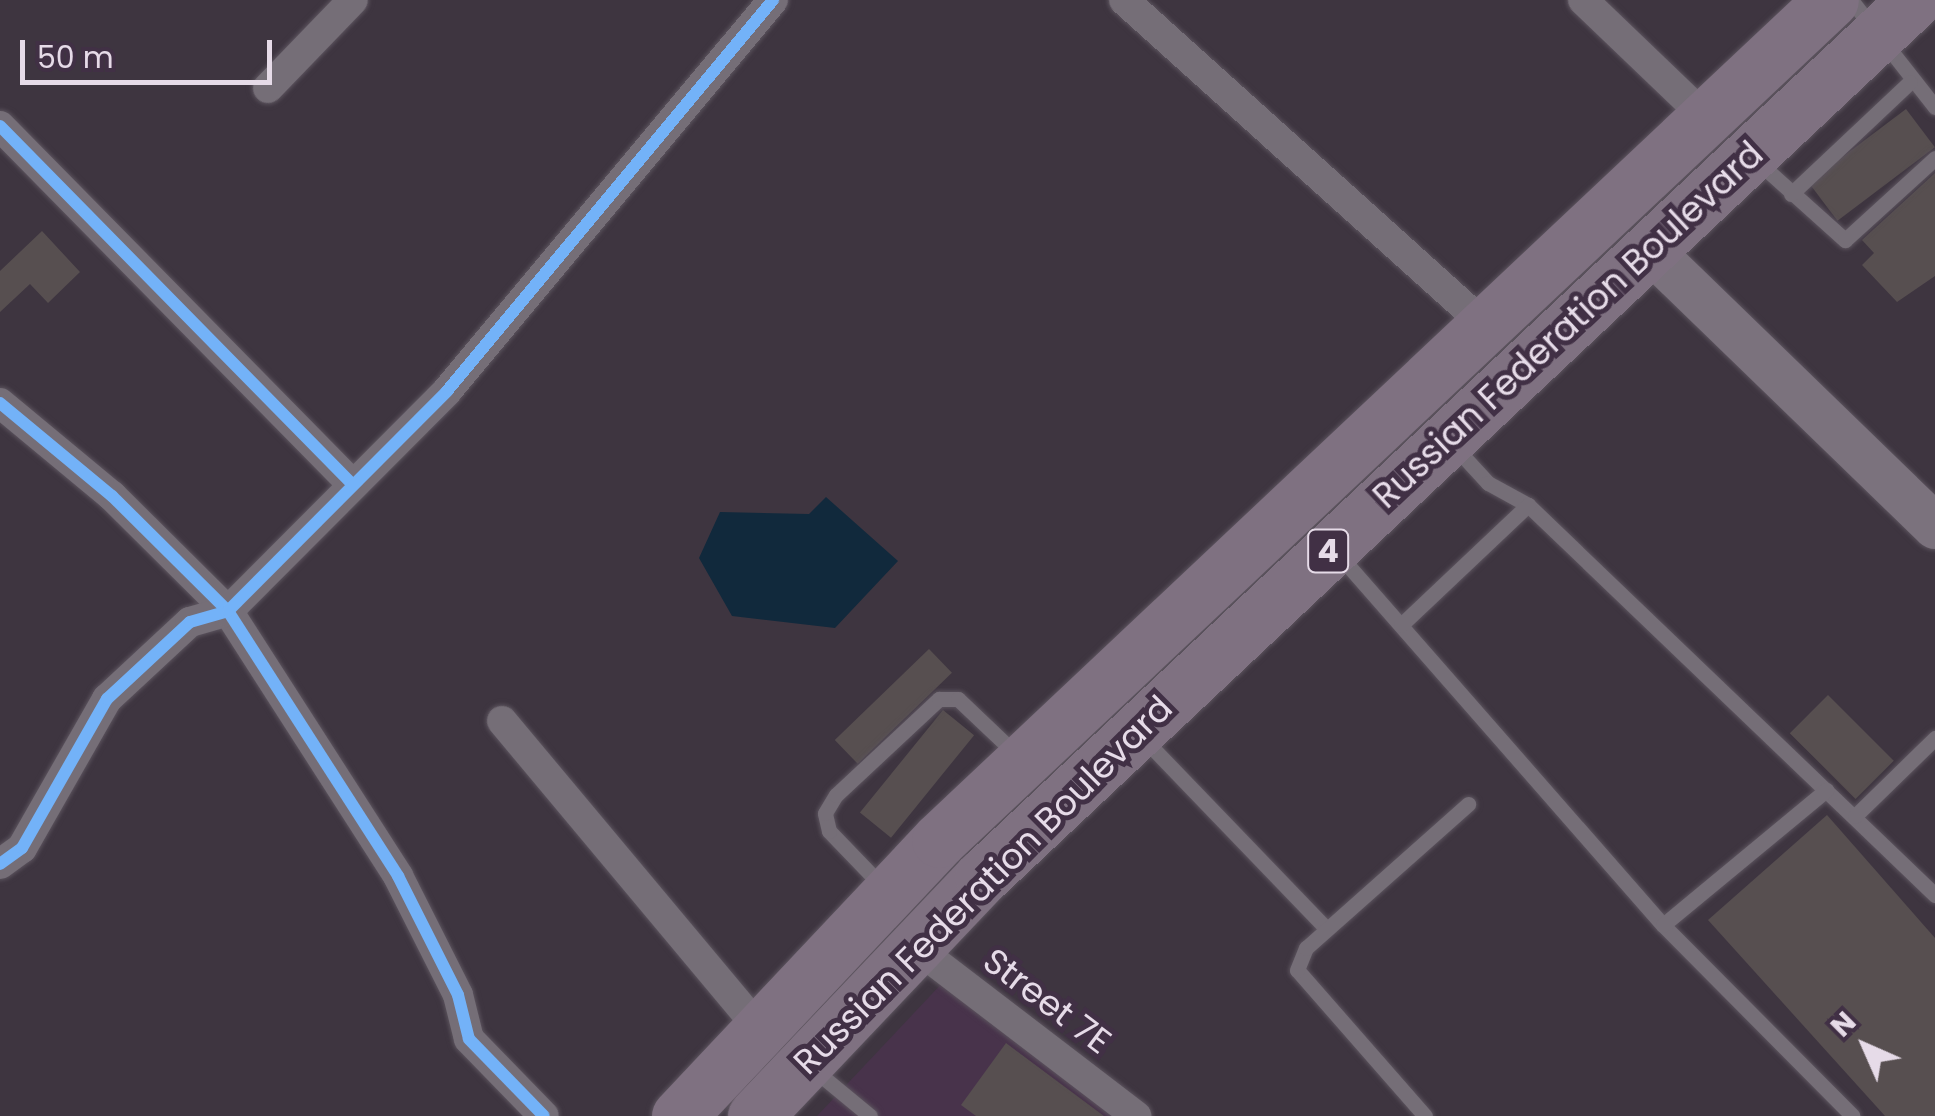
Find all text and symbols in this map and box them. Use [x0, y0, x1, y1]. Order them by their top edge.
scale bar [25, 20, 278, 82]
text: 50 m [37, 36, 114, 79]
street label: Russian Federation Boulevard [1364, 133, 1772, 517]
road number: 4 [1306, 524, 1350, 578]
street label: Russian Federation Boulevard [785, 687, 1181, 1083]
street label: Street 7E [975, 939, 1119, 1063]
north arrow [1815, 996, 1915, 1096]
text: N [1822, 1003, 1865, 1046]

